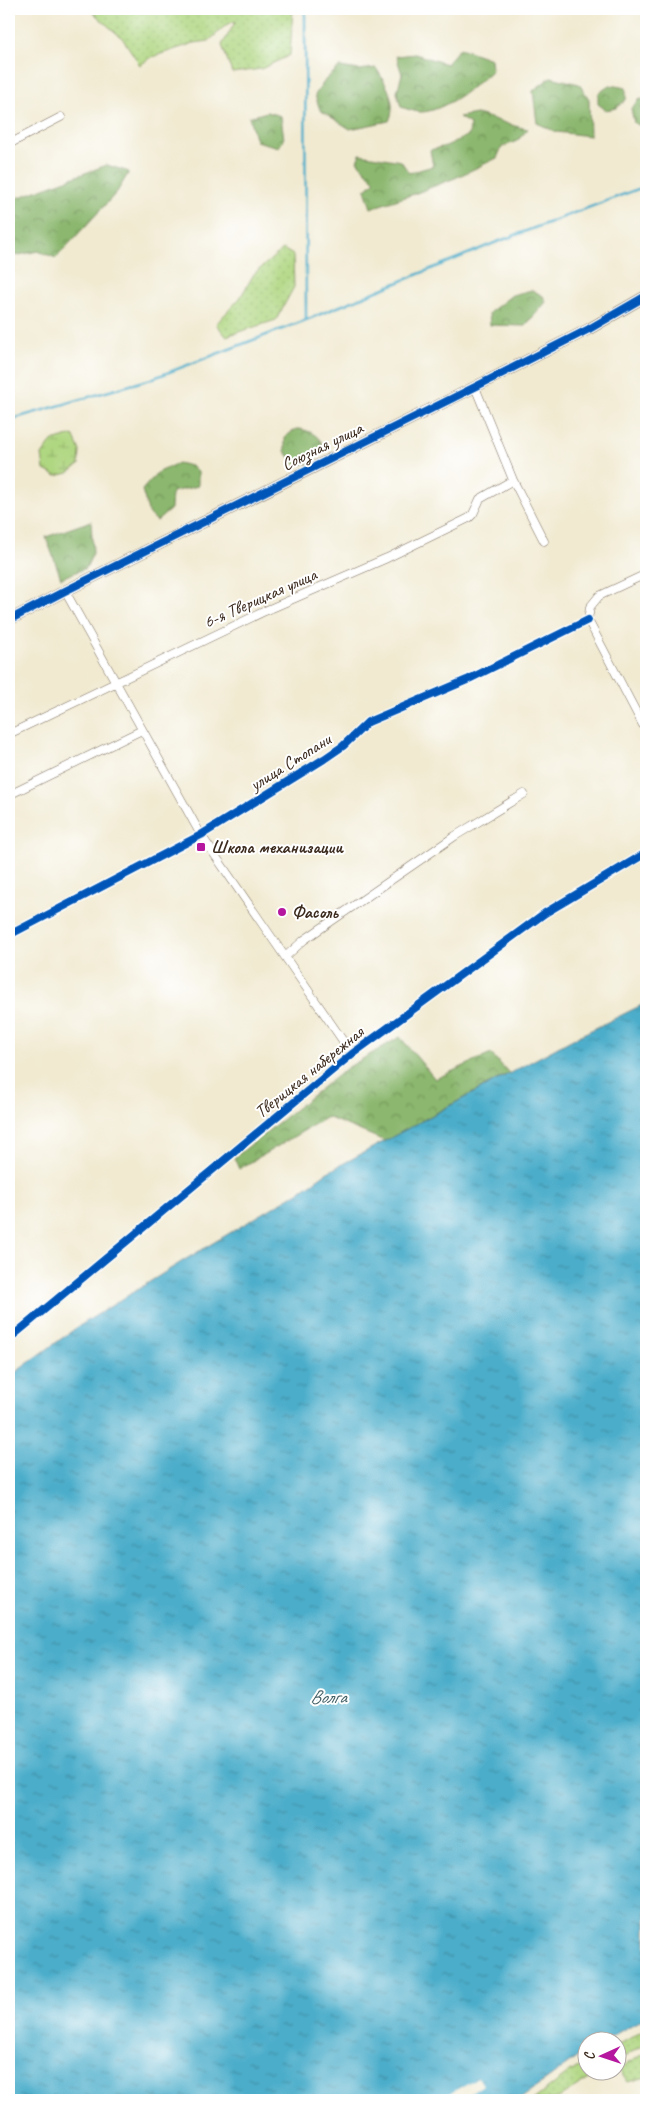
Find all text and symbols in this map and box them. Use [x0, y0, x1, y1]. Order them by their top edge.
street label: Союзная улица [278, 416, 368, 476]
street label: 6-я Тверицкая улица [200, 563, 322, 633]
street label: улица Стопани [245, 728, 336, 796]
place label: Школа механизации [211, 836, 344, 858]
marker: Школа механизации [195, 841, 207, 853]
place label: Фасоль [292, 901, 340, 923]
marker: Фасоль [276, 906, 288, 918]
street label: Тверицкая набережная [250, 1020, 369, 1123]
water label: Волга [310, 1685, 348, 1709]
north arrow [578, 2032, 628, 2082]
text: С [581, 2051, 598, 2061]

